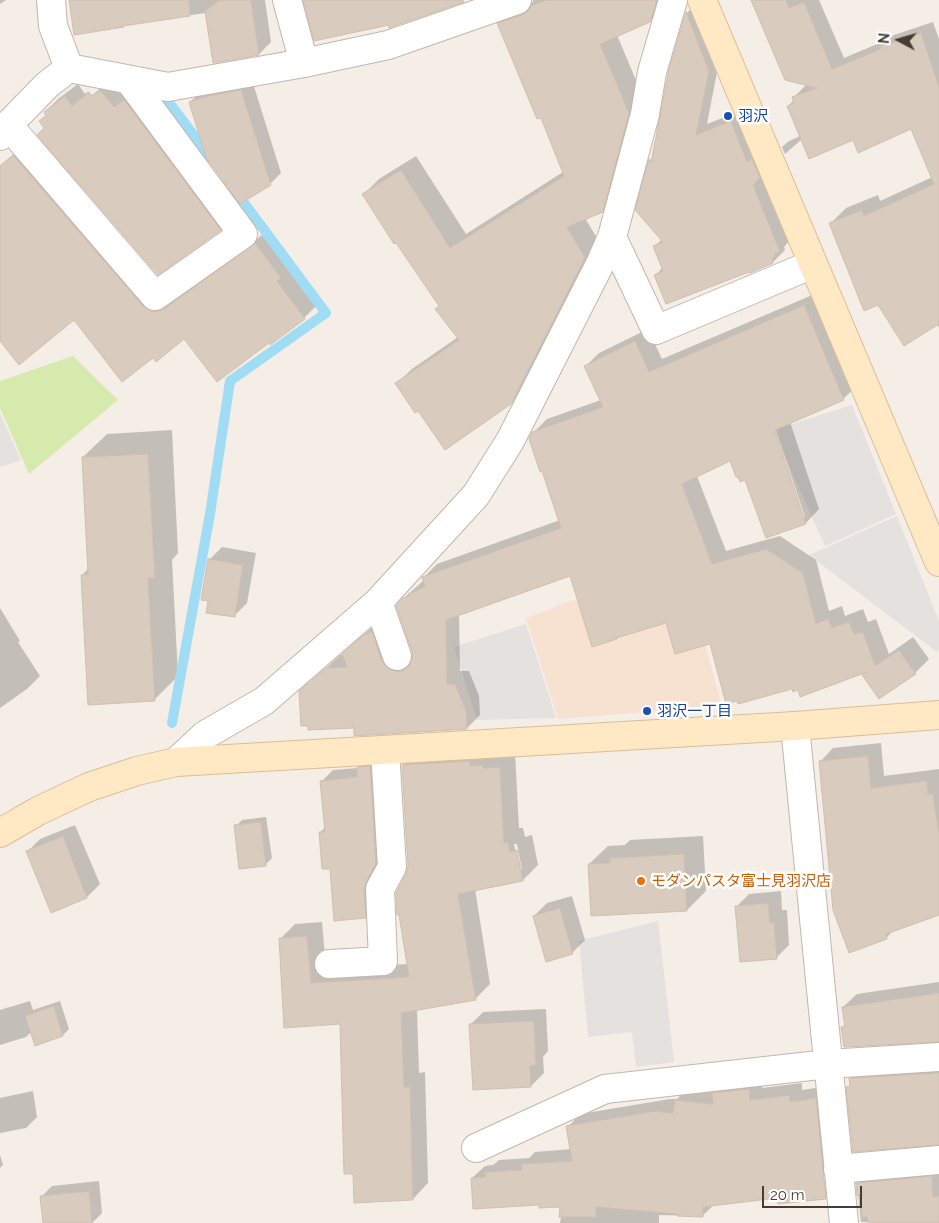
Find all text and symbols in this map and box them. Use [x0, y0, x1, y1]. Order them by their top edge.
north arrow [874, 15, 924, 65]
text: N [876, 32, 893, 45]
place label: 羽沢 [738, 107, 768, 125]
marker: 羽沢 [722, 110, 734, 122]
place label: 羽沢一丁目 [657, 702, 732, 720]
marker: 羽沢一丁目 [641, 705, 653, 717]
place label: モダンパスタ富士見羽沢店 [651, 872, 831, 890]
marker: モダンパスタ富士見羽沢店 [635, 875, 647, 887]
scale bar [764, 1176, 864, 1208]
text: 20 m [770, 1186, 805, 1204]

